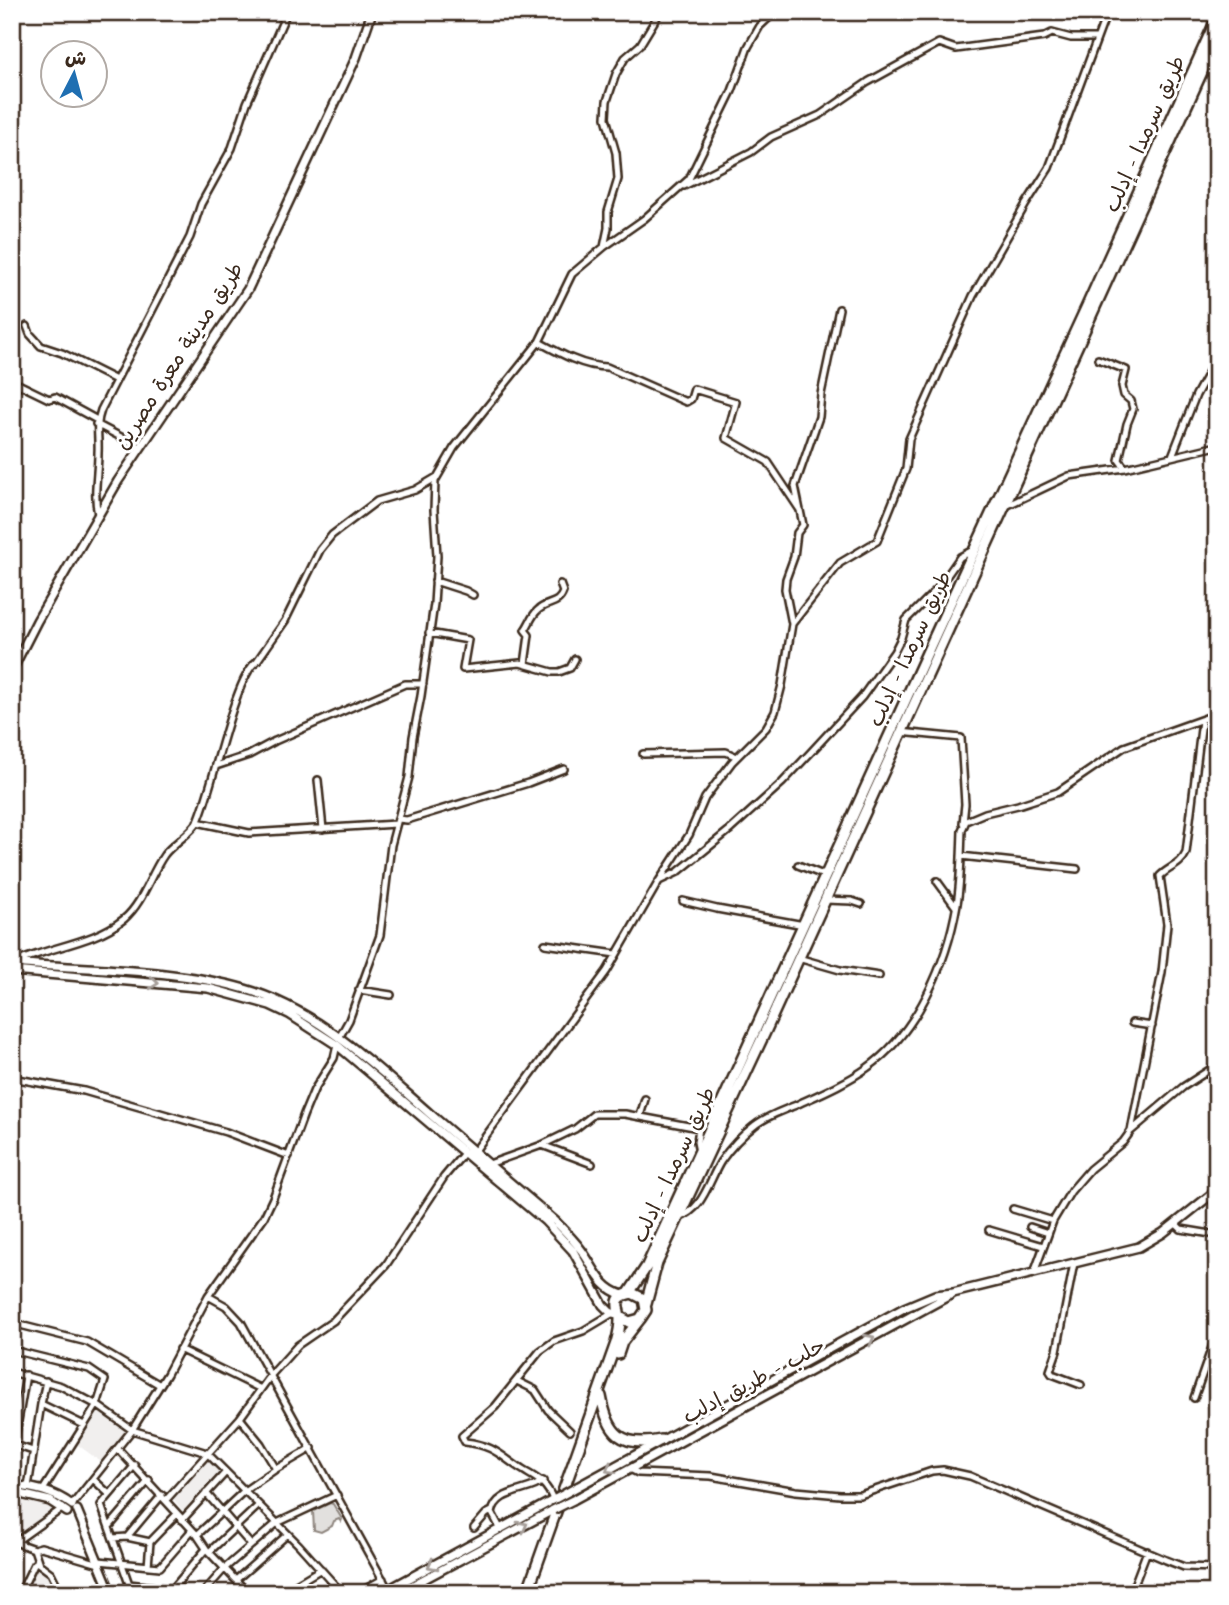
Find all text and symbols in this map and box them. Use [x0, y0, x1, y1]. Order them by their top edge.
north arrow [38, 38, 108, 108]
text: ش [64, 44, 88, 73]
street label: طريق سرمدا - إدلب [1097, 51, 1193, 217]
street label: طريق مدينة معرة مصرين [107, 257, 251, 455]
street label: طريق سرمدا - إدلب [861, 566, 959, 732]
one-way arrow [148, 975, 159, 990]
street label: طريق سرمدا - إدلب [625, 1082, 723, 1248]
street label: حلب - طريق إدلب [678, 1331, 830, 1431]
one-way arrow [863, 1333, 875, 1347]
one-way arrow [605, 1460, 617, 1474]
one-way arrow [516, 1521, 528, 1535]
one-way arrow [427, 1557, 439, 1570]

